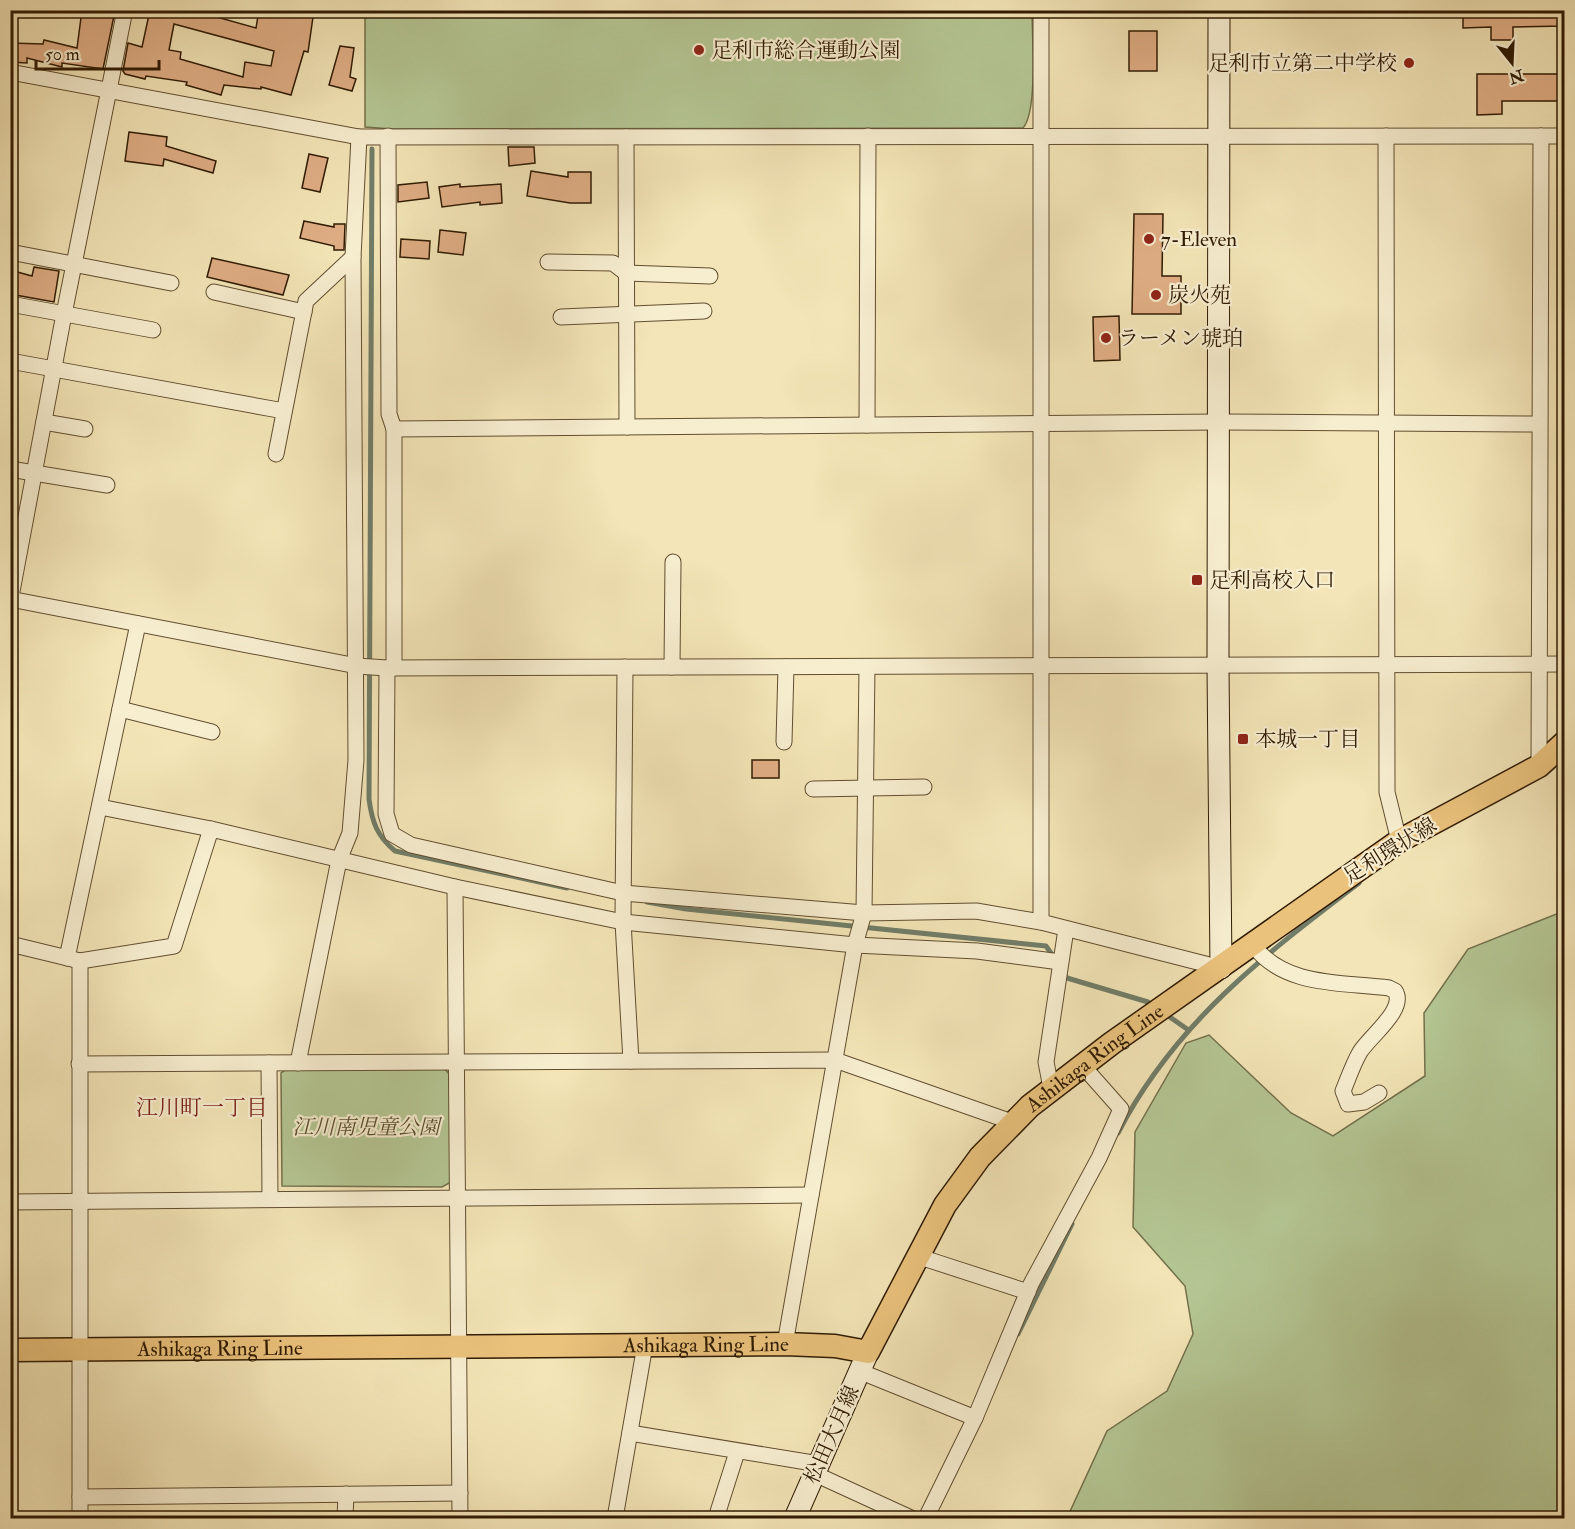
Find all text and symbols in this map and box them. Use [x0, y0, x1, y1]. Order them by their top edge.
scale bar [36, 33, 159, 71]
north arrow [1482, 33, 1542, 93]
place label: 足利市総合運動公園 [711, 37, 900, 64]
text: 50 m [45, 43, 80, 66]
marker: 足利市総合運動公園 [692, 43, 706, 57]
place label: 足利市立第二中学校 [1208, 50, 1397, 77]
marker: 足利市立第二中学校 [1402, 56, 1416, 70]
text: N [1506, 64, 1527, 88]
place label: 7-Eleven [1161, 226, 1237, 253]
marker: 7-Eleven [1142, 232, 1156, 246]
place label: 炭火苑 [1168, 282, 1231, 309]
marker: 炭火苑 [1149, 288, 1163, 302]
place label: ラーメン琥珀 [1118, 325, 1243, 352]
marker: ラーメン琥珀 [1099, 331, 1113, 345]
place label: 足利高校入口 [1209, 567, 1335, 594]
marker: 足利高校入口 [1190, 573, 1204, 587]
place label: 本城一丁目 [1255, 726, 1360, 753]
marker: 本城一丁目 [1236, 732, 1250, 746]
street label: 足利環状線 [1338, 812, 1442, 890]
street label: Ashikaga Ring Line [1019, 997, 1169, 1119]
district label: 江川町一丁目 [136, 1094, 268, 1122]
park label: 江川南児童公園 [293, 1114, 442, 1141]
street label: Ashikaga Ring Line [622, 1330, 789, 1359]
street label: Ashikaga Ring Line [136, 1334, 303, 1363]
street label: 松田大月線 [798, 1382, 866, 1488]

